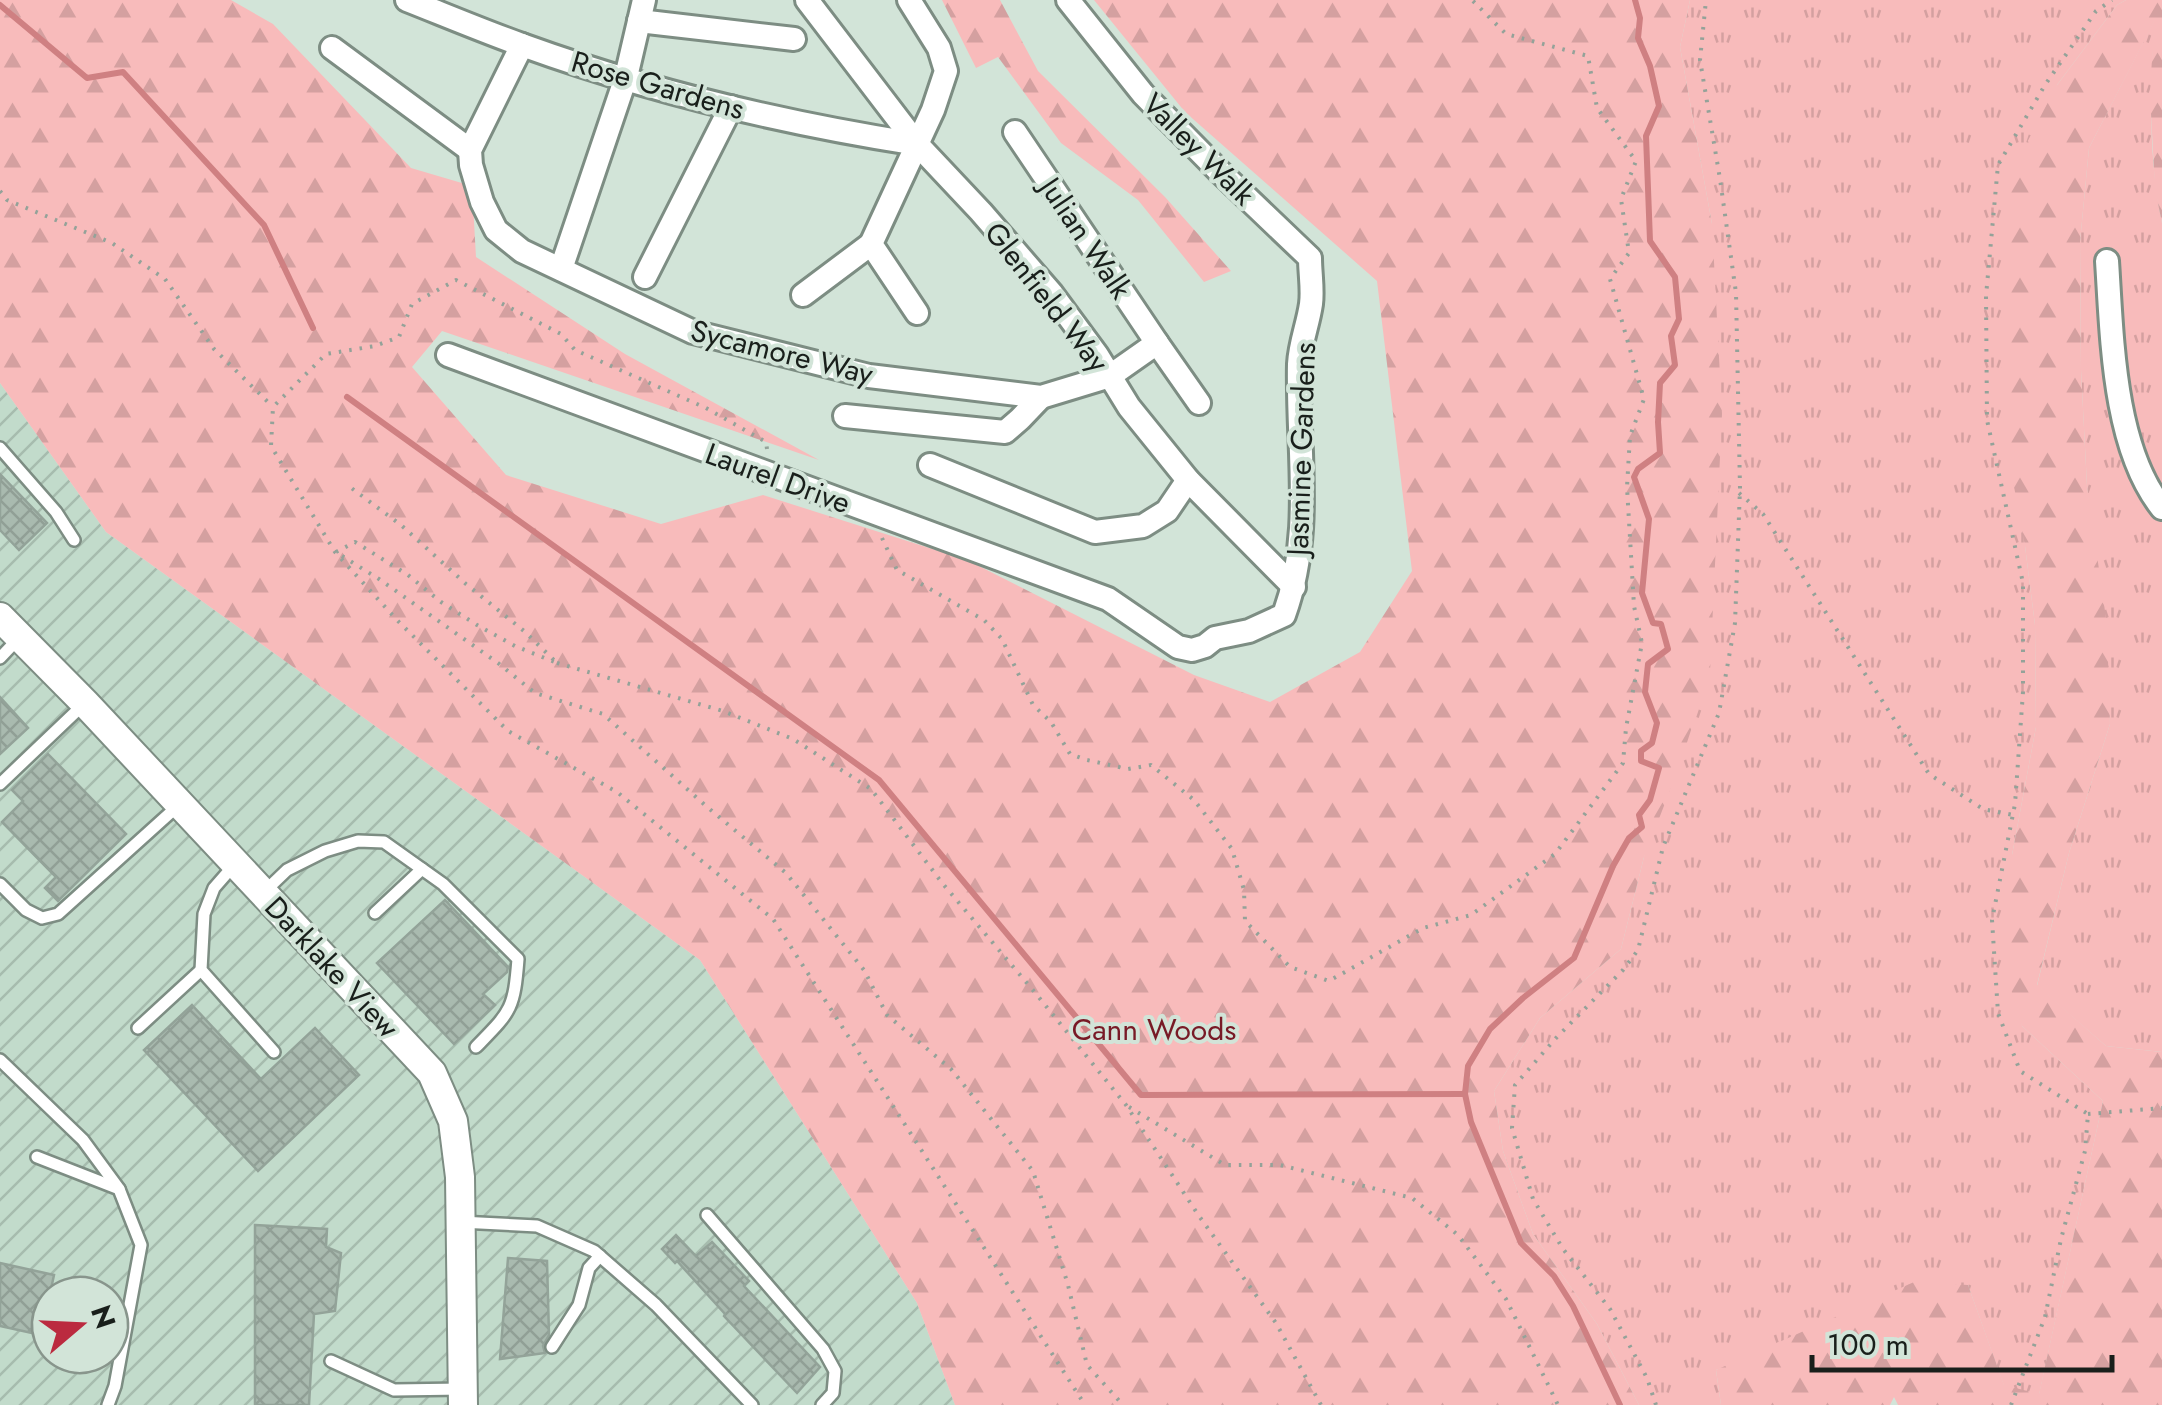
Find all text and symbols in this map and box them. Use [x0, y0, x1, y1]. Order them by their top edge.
street label: Rose Gardens [566, 40, 750, 130]
street label: Valley Walk [1133, 83, 1265, 215]
street label: Julian Walk [1027, 165, 1143, 308]
street label: Glenfield Way [975, 213, 1120, 382]
street label: Sycamore Way [686, 309, 878, 396]
street label: Jasmine Gardens [1276, 342, 1326, 560]
street label: Laurel Drive [699, 432, 857, 524]
street label: Darklake View [255, 887, 409, 1048]
park label: Cann Woods [1072, 1008, 1236, 1051]
north arrow [30, 1275, 130, 1375]
text: N [80, 1300, 126, 1334]
scale bar [1812, 1310, 2112, 1372]
text: 100 m [1827, 1323, 1909, 1366]

